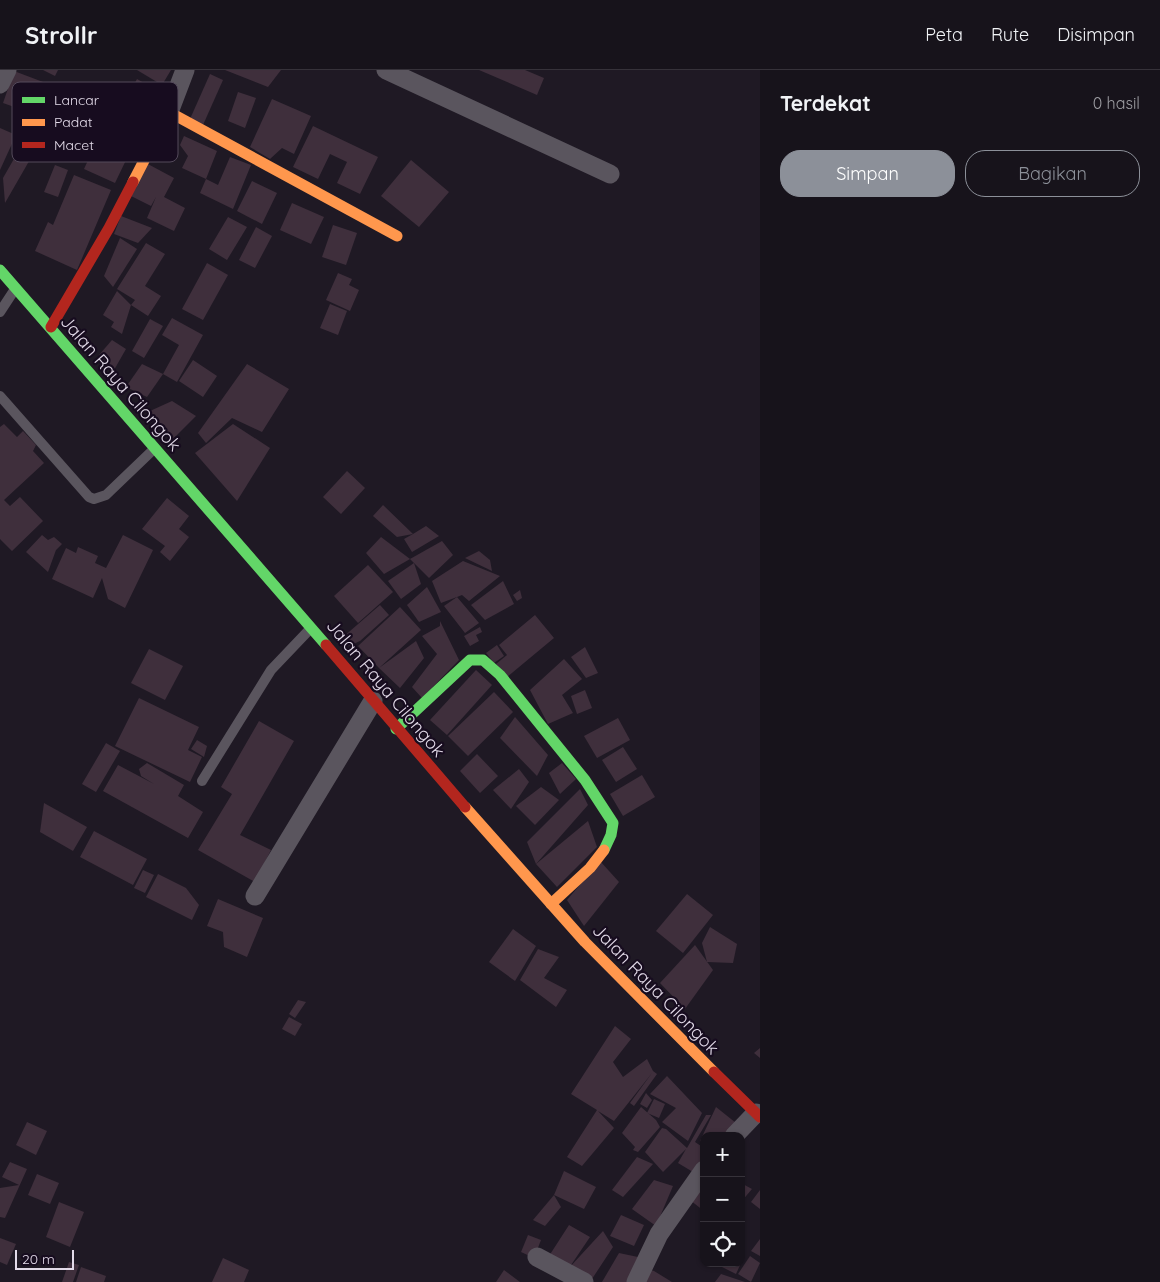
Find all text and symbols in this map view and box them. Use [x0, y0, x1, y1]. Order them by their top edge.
text: Strollr [25, 20, 97, 50]
text: Peta [925, 23, 963, 46]
text: Rute [991, 23, 1029, 46]
text: Disimpan [1057, 23, 1135, 46]
legend [12, 82, 178, 162]
text: Terdekat [780, 90, 871, 116]
text: Lancar [54, 91, 100, 109]
text: 0 hasil [1093, 93, 1140, 113]
text: Padat [54, 113, 93, 131]
text: Macet [54, 136, 94, 154]
button: Simpan [780, 150, 955, 197]
button: Bagikan [965, 150, 1140, 197]
street label: Jalan Raya Cilongok [56, 310, 186, 456]
street label: Jalan Raya Cilongok [322, 614, 450, 762]
street label: Jalan Raya Cilongok [588, 919, 724, 1059]
map controls [700, 1132, 745, 1267]
button: + [700, 1132, 745, 1177]
button: − [700, 1177, 745, 1222]
button: locate [700, 1222, 745, 1267]
scale bar [15, 1247, 74, 1270]
text: 20 m [22, 1250, 55, 1268]

